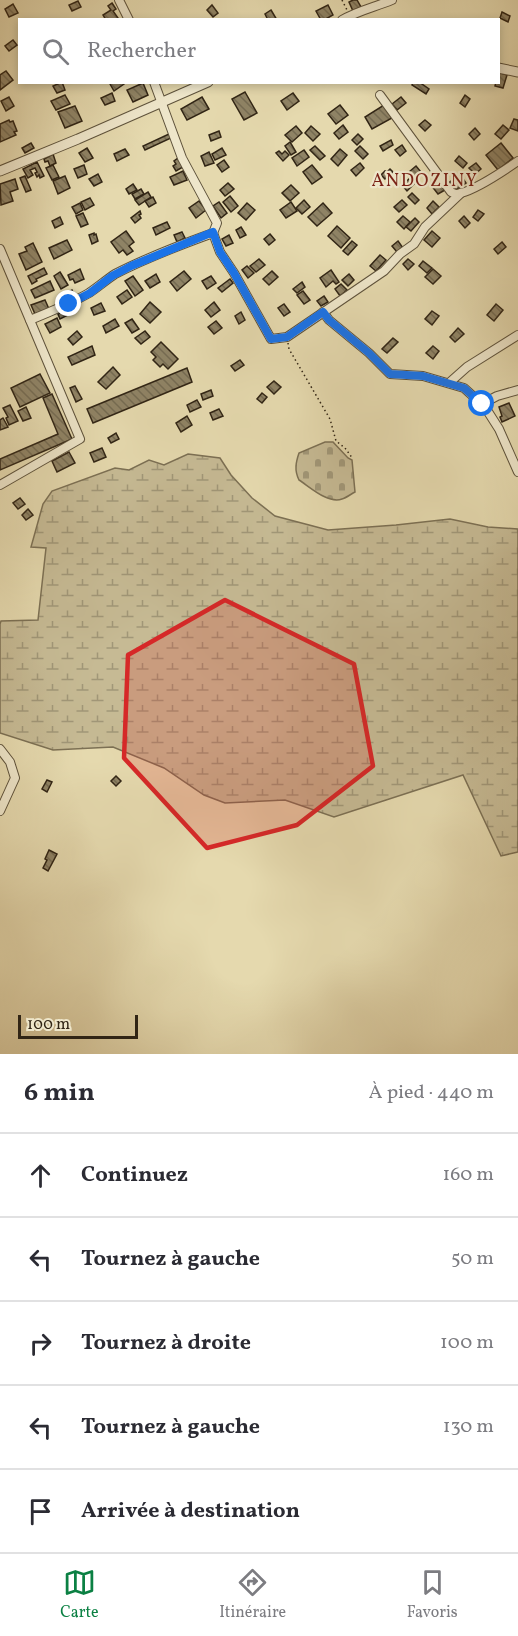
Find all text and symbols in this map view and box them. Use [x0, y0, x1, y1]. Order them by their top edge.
search box [18, 18, 500, 84]
icon: search [39, 35, 72, 68]
text: Rechercher [87, 36, 196, 67]
district label: ANDOZINY [372, 169, 478, 194]
route end [55, 290, 81, 316]
route start [468, 390, 494, 416]
scale bar [18, 1012, 138, 1040]
text: 100 m [27, 1014, 70, 1036]
text: 6 min [24, 1075, 95, 1111]
text: À pied · 440 m [369, 1079, 494, 1107]
icon: ahead [24, 1159, 57, 1192]
text: Continuez [81, 1160, 188, 1191]
text: 160 m [442, 1161, 494, 1189]
icon: left [24, 1243, 57, 1276]
text: Tournez à gauche [81, 1244, 260, 1275]
text: 50 m [451, 1245, 494, 1273]
icon: right [24, 1327, 57, 1360]
text: Tournez à droite [81, 1328, 251, 1359]
text: 100 m [440, 1329, 494, 1357]
icon: left [24, 1411, 57, 1444]
text: Tournez à gauche [81, 1412, 260, 1443]
text: 130 m [443, 1413, 494, 1441]
icon: arrive [24, 1495, 57, 1528]
text: Arrivée à destination [81, 1496, 300, 1527]
tab: Carte [60, 1566, 99, 1624]
tab: Itinéraire [219, 1566, 286, 1624]
tab: Favoris [407, 1566, 458, 1624]

